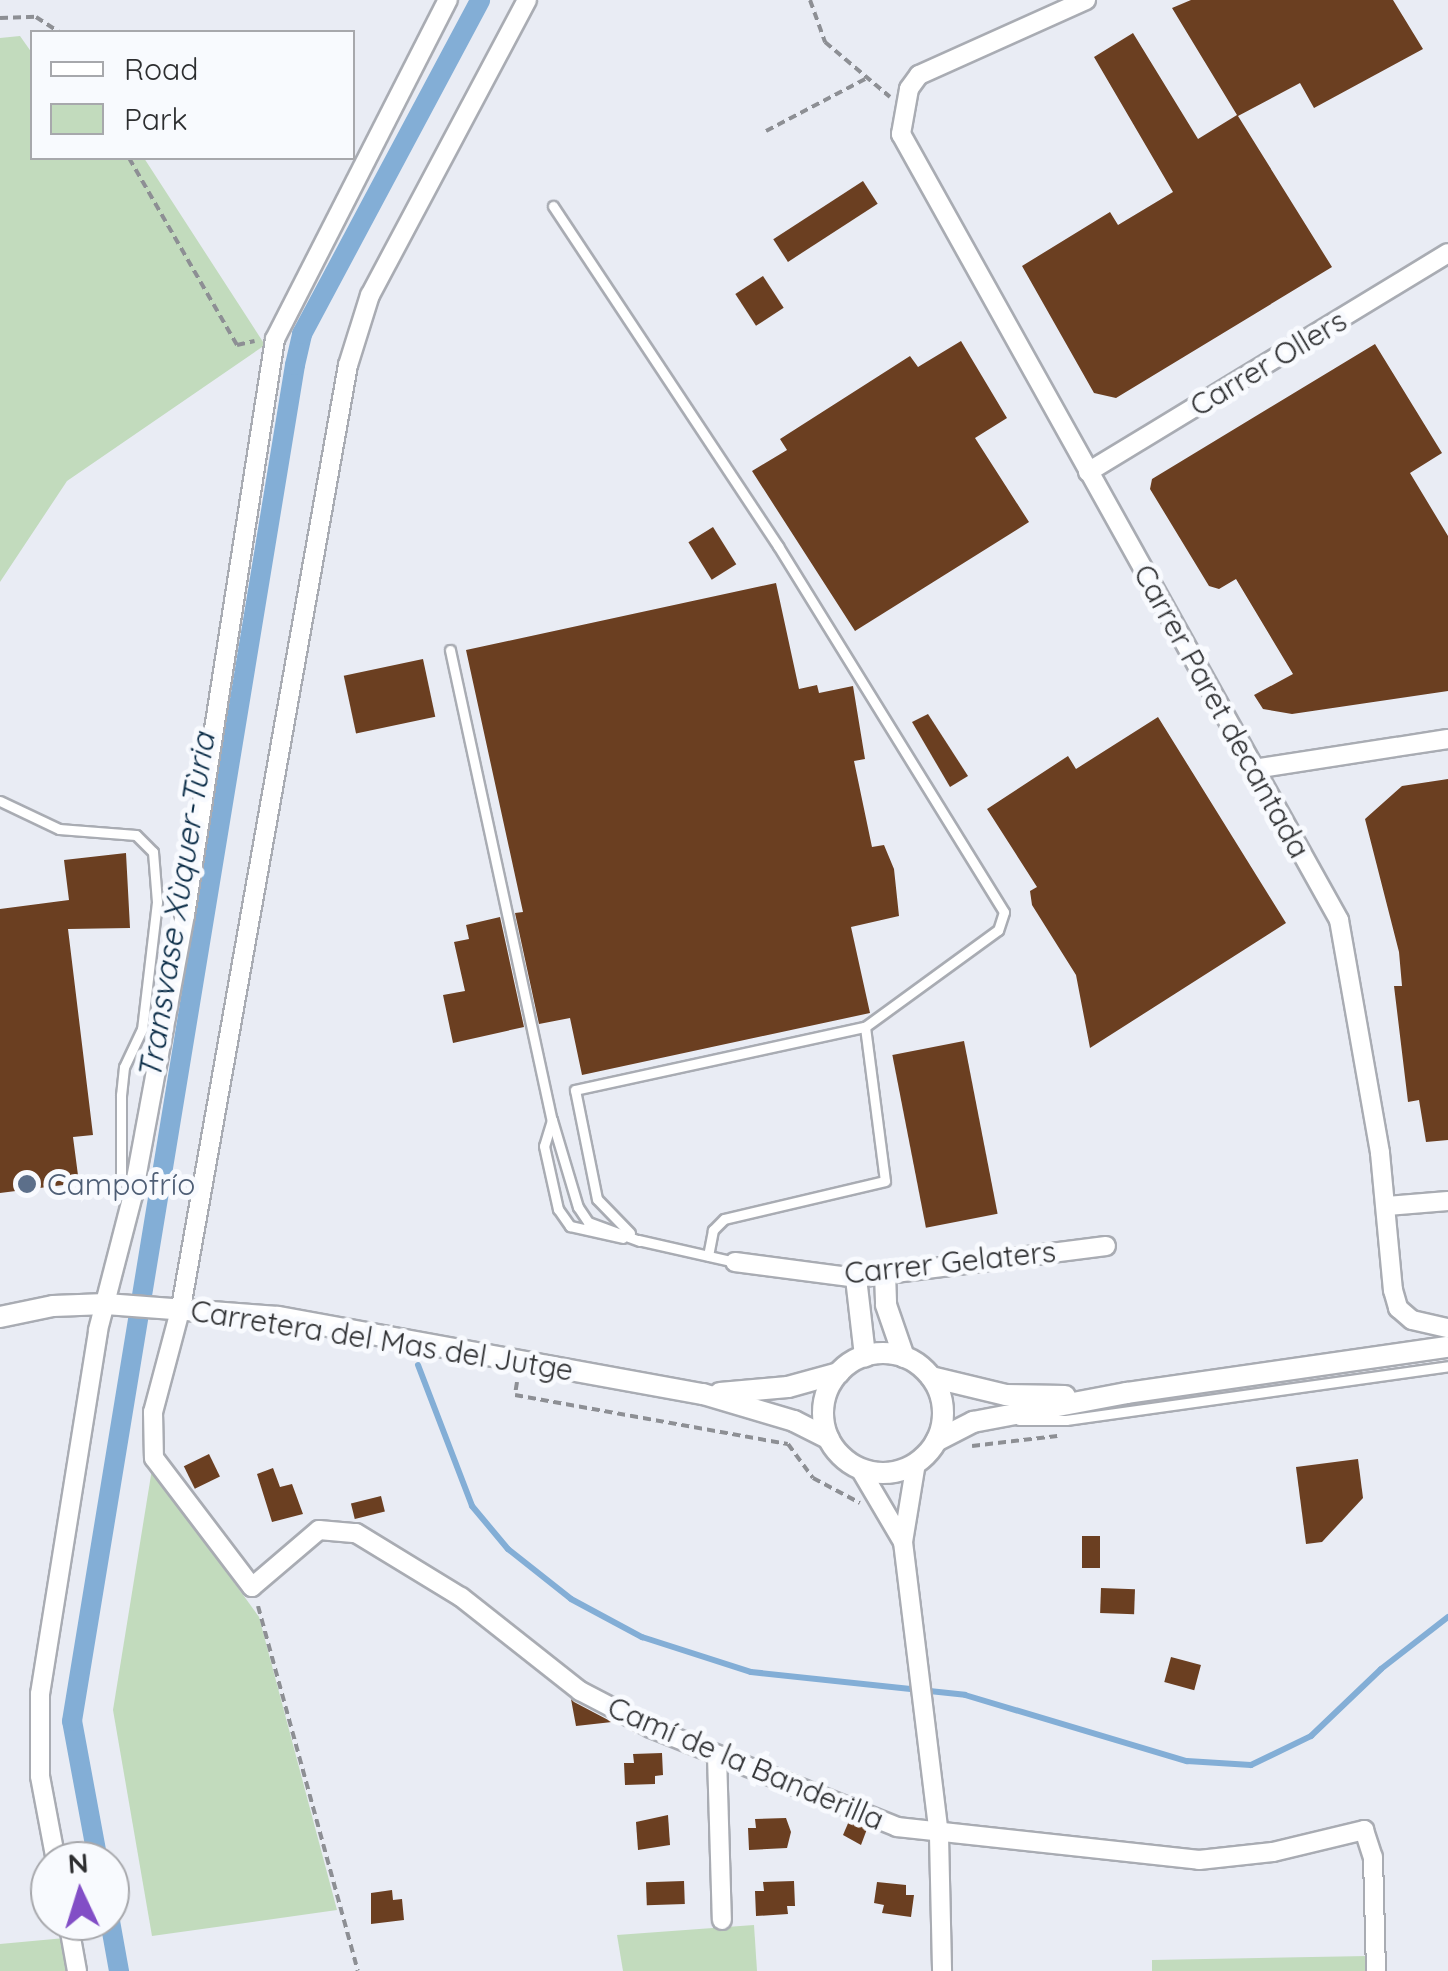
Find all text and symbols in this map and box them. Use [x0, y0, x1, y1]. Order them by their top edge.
legend [30, 30, 355, 160]
text: Road [124, 50, 198, 88]
text: Park [124, 100, 188, 138]
street label: Carrer Ollers [1183, 302, 1353, 424]
street label: Carrer Paret decantada [1126, 558, 1318, 864]
water label: Transvase Xùquer-Tùria [130, 730, 222, 1082]
place label: Campofrío [47, 1166, 195, 1202]
marker: Campofrío [16, 1173, 38, 1195]
street label: Carrer Gelaters [843, 1233, 1057, 1291]
street label: Carretera del Mas del Jutge [188, 1292, 576, 1388]
street label: Camí de la Banderilla [603, 1689, 889, 1837]
north arrow [30, 1841, 130, 1941]
text: N [67, 1844, 90, 1881]

